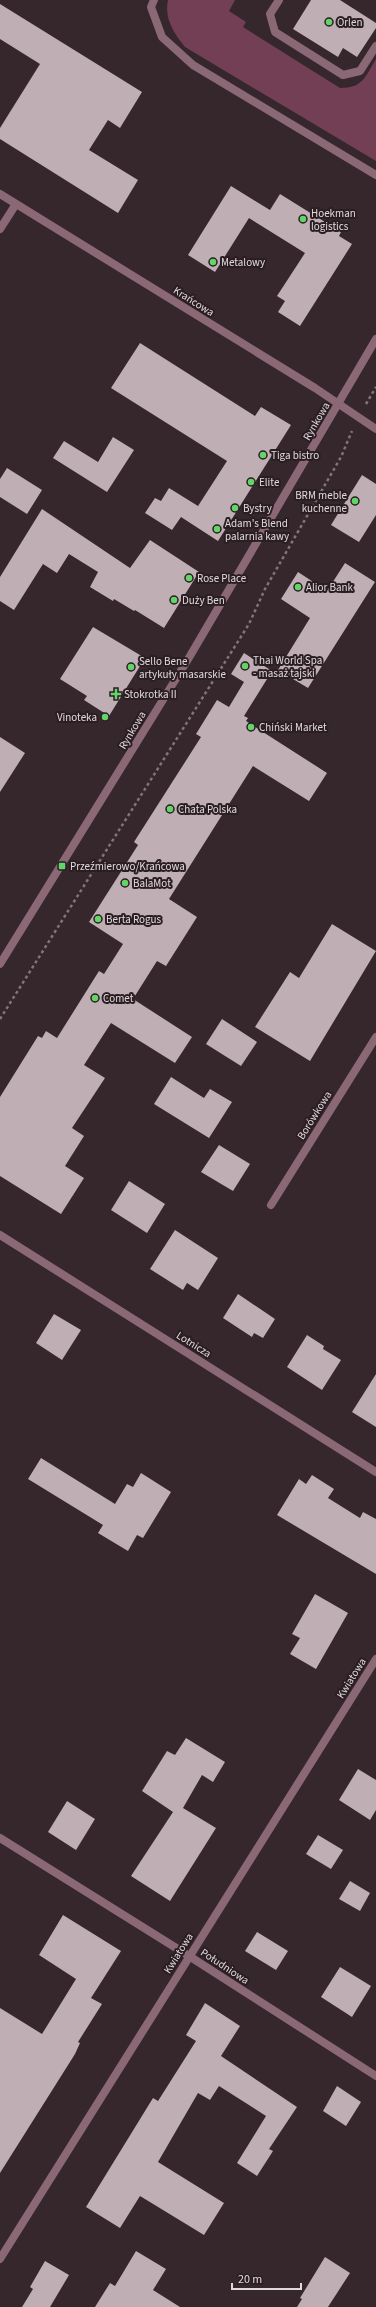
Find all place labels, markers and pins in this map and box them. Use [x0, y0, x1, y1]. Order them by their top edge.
place label: Orlen [337, 15, 362, 30]
marker: Orlen [324, 17, 334, 27]
place label: Hoekman logistics [311, 206, 356, 234]
marker: Hoekman logistics [298, 214, 308, 224]
place label: Metalowy [221, 255, 265, 270]
marker: Metalowy [208, 257, 218, 267]
place label: Tiga bistro [271, 448, 319, 463]
marker: Tiga bistro [258, 450, 268, 460]
place label: Elite [259, 475, 280, 490]
marker: Elite [246, 477, 256, 487]
place label: BRM meble kuchenne [295, 488, 348, 516]
marker: BRM meble kuchenne [350, 496, 360, 506]
place label: Bystry [243, 501, 272, 516]
marker: Bystry [230, 503, 240, 513]
place label: Adam's Blend palarnia kawy [225, 516, 289, 544]
marker: Adam's Blend palarnia kawy [212, 524, 222, 534]
place label: Rose Place [197, 571, 247, 586]
marker: Rose Place [184, 573, 194, 583]
place label: Alior Bank [306, 580, 353, 595]
marker: Alior Bank [293, 582, 303, 592]
place label: Duży Ben [182, 593, 225, 608]
marker: Duży Ben [169, 595, 179, 605]
place label: Thai World Spa - masaż tajski [253, 653, 322, 681]
place label: Sello Bene artykuły masarskie [139, 654, 226, 682]
marker: Thai World Spa - masaż tajski [240, 661, 250, 671]
marker: Sello Bene artykuły masarskie [126, 662, 136, 672]
place label: Stokrotka II [124, 687, 177, 702]
marker: Stokrotka II [111, 689, 121, 699]
place label: Vinoteka [57, 710, 97, 725]
marker: Vinoteka [100, 712, 110, 722]
place label: Chiński Market [259, 720, 327, 735]
marker: Chiński Market [246, 722, 256, 732]
place label: Chata Polska [178, 802, 237, 817]
marker: Chata Polska [165, 804, 175, 814]
place label: Przeźmierowo/Krańcowa [70, 859, 185, 874]
marker: Przeźmierowo/Krańcowa [57, 861, 67, 871]
place label: BalaMot [133, 876, 171, 891]
marker: BalaMot [120, 878, 130, 888]
place label: Berta Rogus [106, 912, 162, 927]
marker: Berta Rogus [93, 914, 103, 924]
place label: Comet [103, 991, 134, 1006]
marker: Comet [90, 993, 100, 1003]

